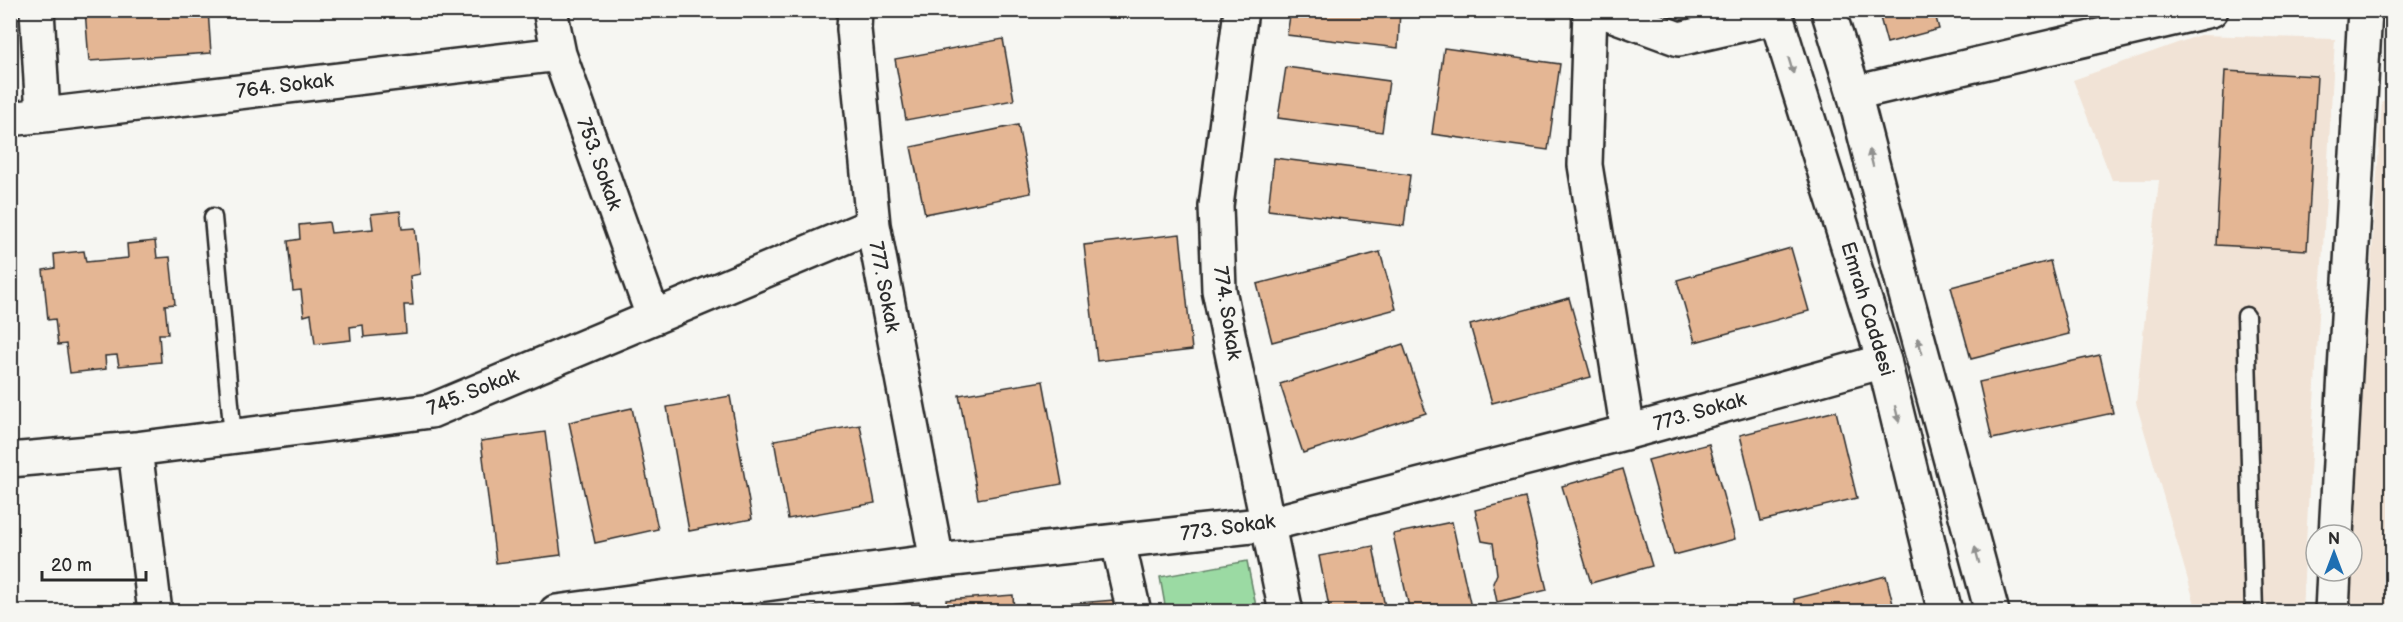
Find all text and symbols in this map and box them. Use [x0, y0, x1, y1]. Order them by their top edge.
one-way arrow [1787, 57, 1797, 75]
street label: 764. Sokak [235, 68, 335, 104]
street label: 753. Sokak [571, 115, 627, 214]
one-way arrow [1865, 149, 1875, 167]
street label: 777. Sokak [863, 239, 905, 335]
street label: Emrah Caddesi [1835, 239, 1899, 379]
street label: 774. Sokak [1208, 264, 1246, 362]
one-way arrow [1915, 337, 1924, 355]
street label: 745. Sokak [424, 363, 522, 421]
street label: 773. Sokak [1651, 387, 1749, 437]
one-way arrow [1892, 404, 1902, 423]
street label: 773. Sokak [1179, 509, 1277, 546]
north arrow [2304, 523, 2364, 583]
text: N [2328, 530, 2340, 549]
scale bar [42, 544, 146, 582]
one-way arrow [1971, 546, 1981, 564]
text: 20 m [51, 555, 92, 576]

